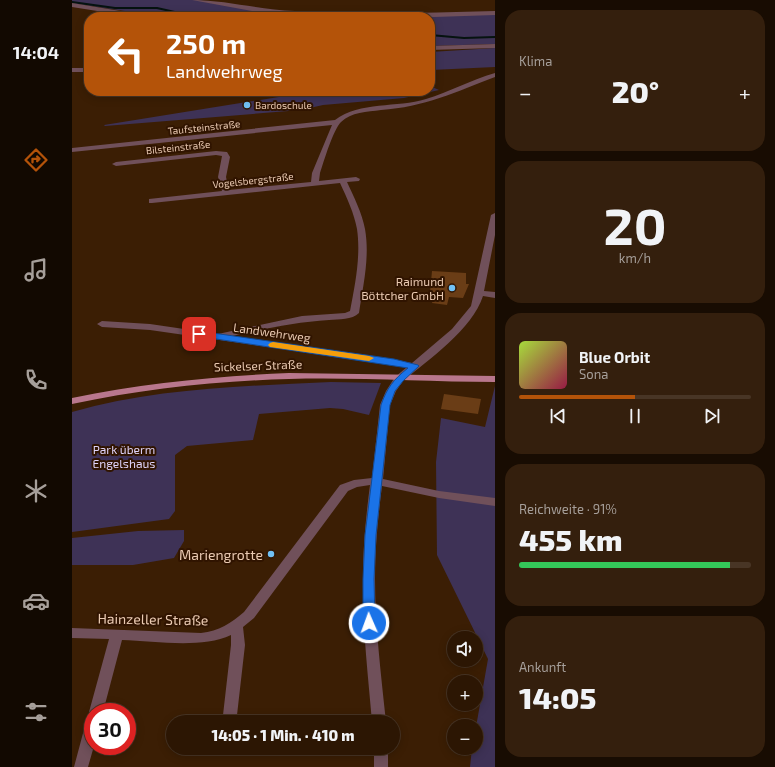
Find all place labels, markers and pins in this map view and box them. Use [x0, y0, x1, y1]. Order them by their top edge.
place label: Bardoschule [255, 99, 312, 111]
marker: Bardoschule [242, 100, 252, 110]
place label: Raimund Böttcher GmbH [361, 274, 444, 302]
marker: Raimund Böttcher GmbH [447, 283, 457, 293]
pin [182, 317, 216, 351]
place label: Mariengrotte [179, 546, 263, 563]
marker: Mariengrotte [266, 549, 276, 559]

